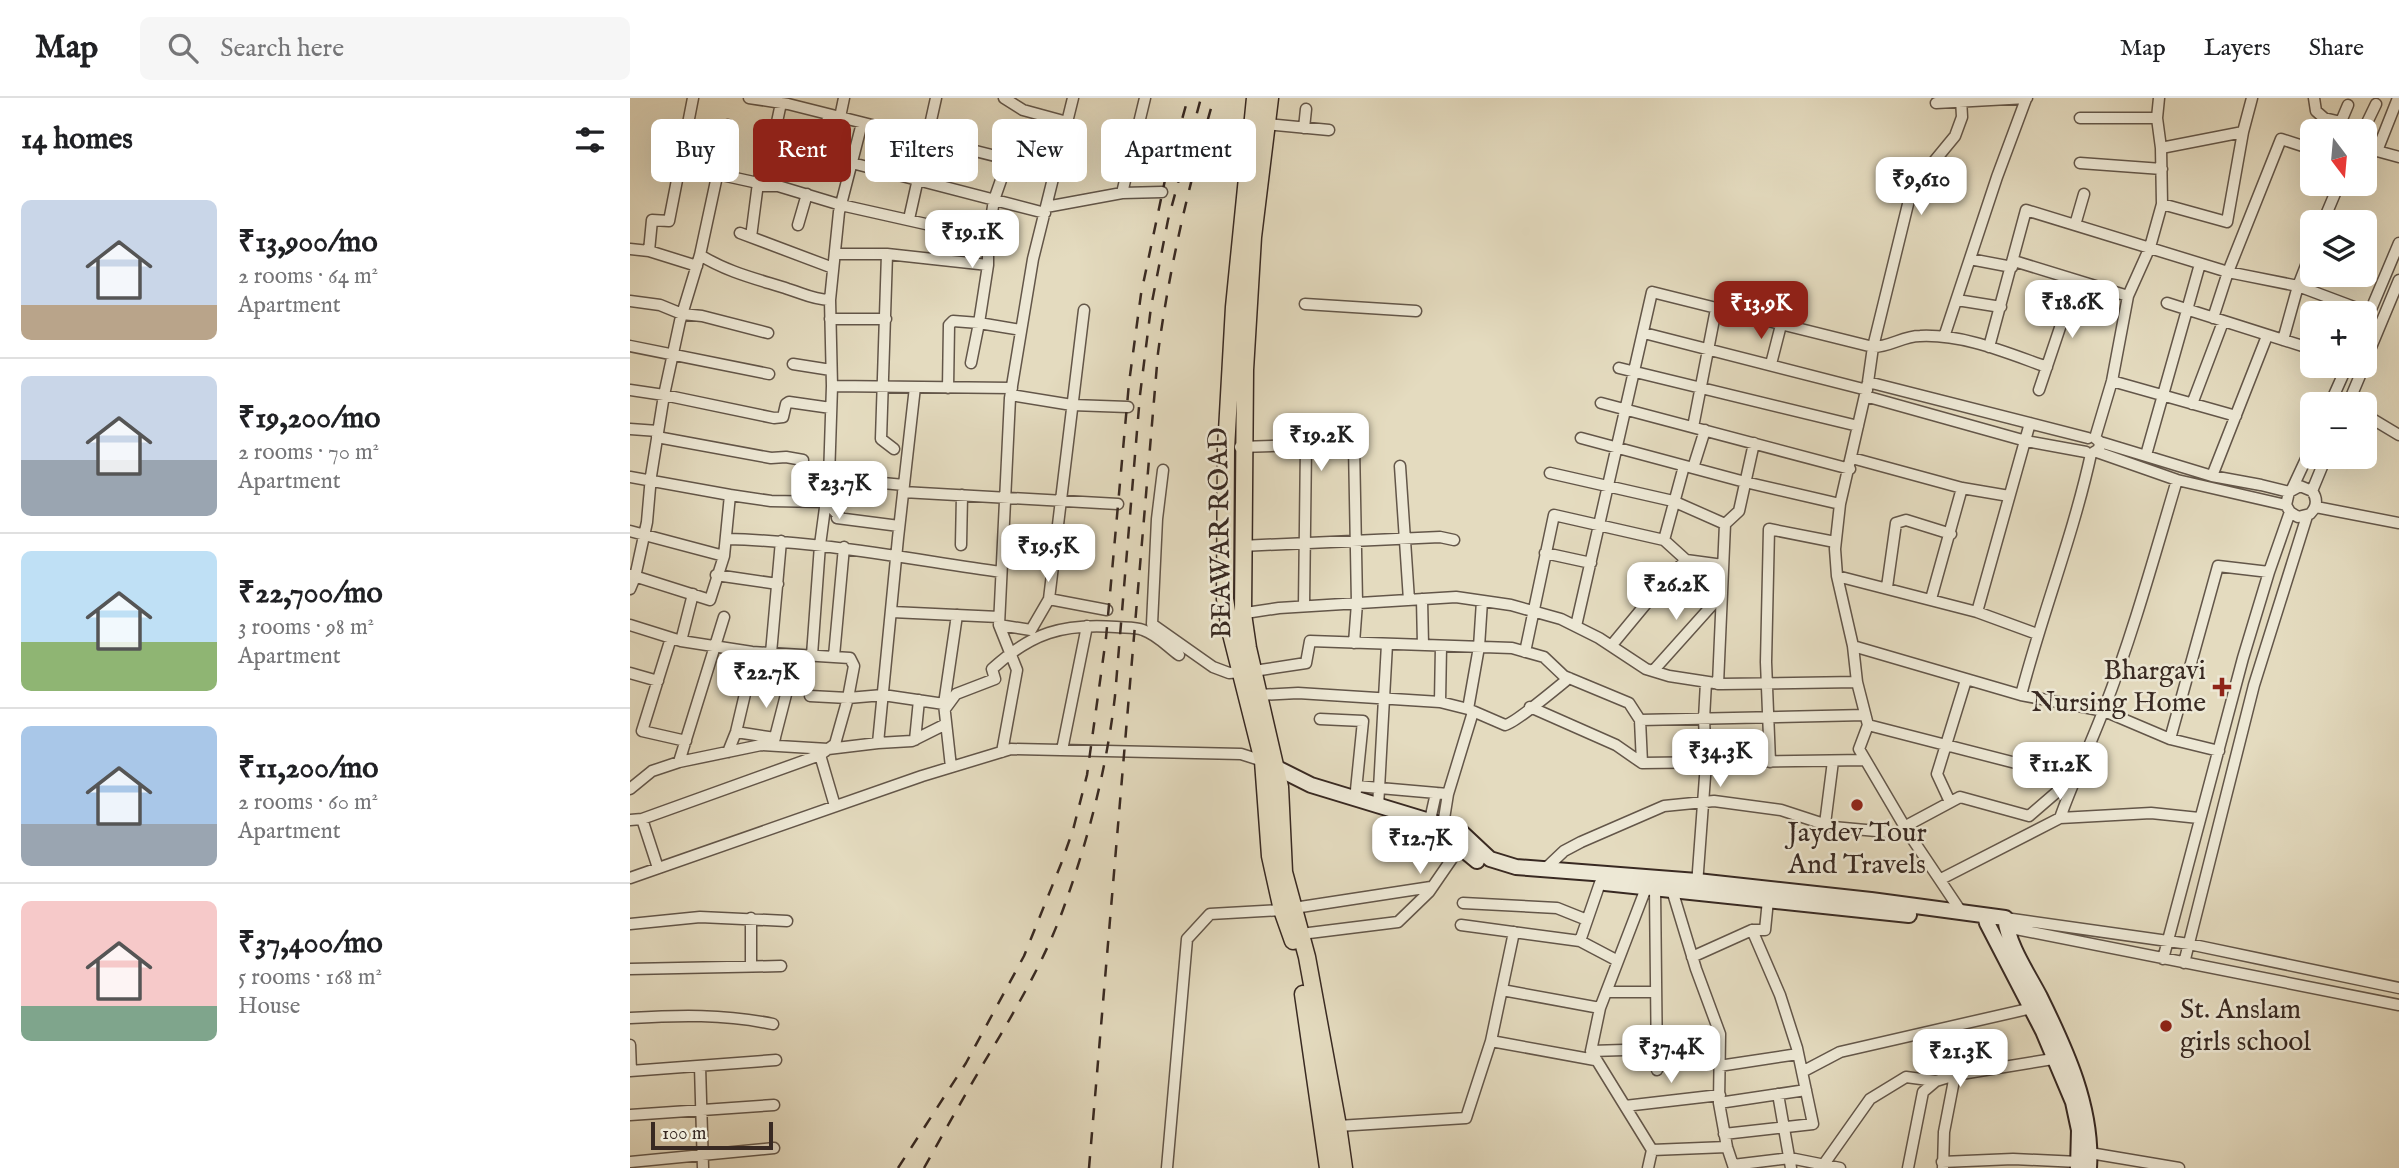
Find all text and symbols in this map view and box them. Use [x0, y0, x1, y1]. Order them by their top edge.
search box [140, 17, 630, 80]
text: Map [35, 27, 98, 69]
icon: search [164, 29, 202, 67]
text: Search here [220, 32, 344, 65]
text: Map [2120, 33, 2166, 64]
text: Layers [2204, 33, 2271, 64]
text: Share [2309, 33, 2364, 64]
chip: Buy [651, 119, 739, 182]
chip: Rent [753, 119, 851, 182]
chip: Filters [865, 119, 978, 182]
chip: New [992, 119, 1087, 182]
chip: Apartment [1101, 119, 1256, 182]
north arrow [2300, 119, 2376, 196]
map controls [2300, 119, 2377, 469]
text: 14 homes [21, 121, 133, 159]
icon: filters [571, 121, 609, 159]
pin: ₹9,610 [1864, 158, 1978, 217]
text: ₹9,610 [1892, 165, 1950, 194]
button: layers [2300, 210, 2377, 287]
pin: ₹19.1K [915, 211, 1029, 270]
text: ₹19.1K [941, 218, 1003, 247]
text: ₹13,900/mo [238, 224, 378, 262]
icon: home [77, 228, 161, 312]
text: 2 rooms · 64 m² [238, 262, 378, 291]
pin: ₹18.6K [2015, 280, 2129, 340]
pin: ₹13.9K [1704, 282, 1818, 341]
text: ₹18.6K [2041, 288, 2103, 317]
text: ₹13.9K [1730, 289, 1792, 318]
text: Apartment [238, 291, 341, 320]
button: + [2300, 301, 2377, 378]
button: − [2300, 392, 2377, 469]
text: ₹19,200/mo [238, 400, 380, 438]
icon: home [77, 404, 161, 488]
pin: ₹19.2K [1264, 414, 1378, 473]
text: ₹19.2K [1289, 421, 1353, 450]
street label: BEAWAR ROAD [1202, 427, 1240, 639]
text: 2 rooms · 70 m² [238, 438, 379, 467]
pin: ₹23.7K [782, 462, 896, 521]
text: Apartment [238, 467, 341, 496]
text: ₹23.7K [807, 469, 871, 498]
pin: ₹19.5K [991, 524, 1105, 584]
text: ₹19.5K [1017, 532, 1079, 561]
pin: ₹26.2K [1619, 562, 1733, 622]
text: ₹26.2K [1643, 570, 1709, 599]
text: ₹22,700/mo [238, 575, 383, 613]
icon: home [77, 579, 161, 663]
text: 3 rooms · 98 m² [238, 613, 374, 642]
text: Apartment [238, 642, 341, 671]
pin: ₹22.7K [709, 650, 823, 710]
place label: Bhargavi Nursing Home [2031, 654, 2206, 721]
text: ₹22.7K [733, 658, 799, 687]
marker: Bhargavi Nursing Home [2212, 677, 2232, 697]
pin: ₹34.3K [1663, 730, 1777, 789]
text: ₹34.3K [1688, 737, 1752, 766]
pin: ₹11.2K [2003, 742, 2117, 802]
text: ₹11,200/mo [238, 750, 379, 788]
text: ₹11.2K [2029, 750, 2091, 779]
icon: home [77, 754, 161, 838]
text: 2 rooms · 60 m² [238, 788, 378, 817]
marker: Jaydev Tour And Travels [1849, 797, 1865, 813]
pin: ₹12.7K [1363, 816, 1477, 876]
place label: Jaydev Tour And Travels [1784, 816, 1927, 883]
text: Apartment [238, 817, 341, 846]
text: ₹12.7K [1388, 824, 1452, 853]
text: ₹37,400/mo [238, 925, 383, 963]
icon: home [77, 929, 161, 1013]
text: 5 rooms · 168 m² [238, 963, 382, 992]
text: House [238, 992, 300, 1021]
place label: St. Anslam girls school [2180, 993, 2311, 1060]
marker: St. Anslam girls school [2158, 1018, 2174, 1034]
pin: ₹37.4K [1614, 1026, 1728, 1085]
pin: ₹21.3K [1903, 1030, 2017, 1089]
text: ₹37.4K [1638, 1033, 1704, 1062]
text: ₹21.3K [1929, 1037, 1991, 1066]
scale bar [651, 1119, 774, 1151]
text: 100 m [662, 1122, 706, 1146]

